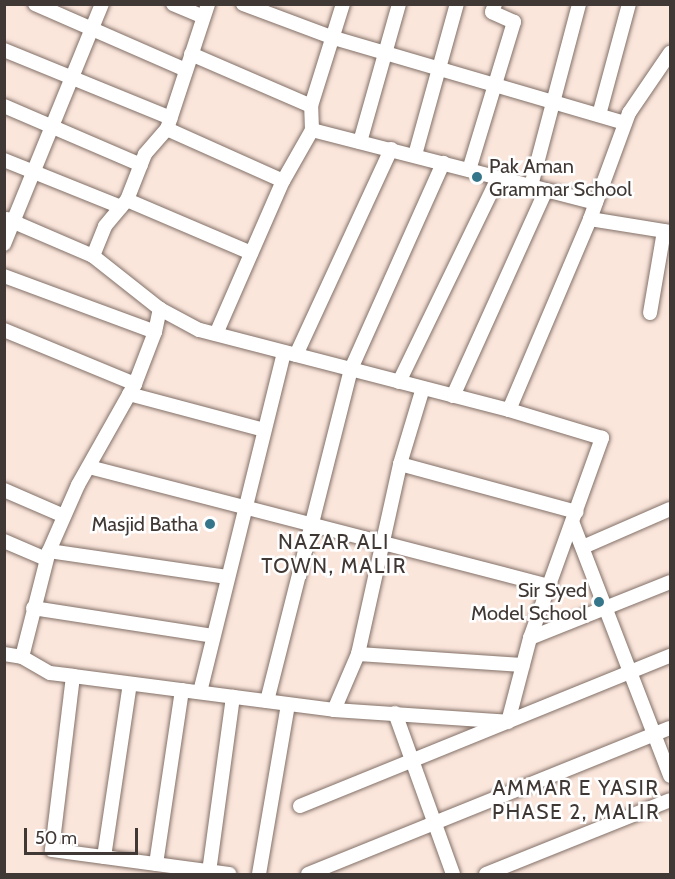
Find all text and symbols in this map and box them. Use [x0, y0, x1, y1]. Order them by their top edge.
place label: Pak Aman Grammar School [489, 154, 632, 201]
marker: Pak Aman Grammar School [470, 170, 484, 184]
place label: Masjid Batha [91, 512, 198, 536]
marker: Masjid Batha [203, 517, 217, 531]
district label: NAZAR ALI TOWN, MALIR [261, 529, 407, 579]
place label: Sir Syed Model School [471, 578, 587, 625]
marker: Sir Syed Model School [592, 595, 606, 609]
district label: AMMAR E YASIR PHASE 2, MALIR [492, 775, 660, 825]
scale bar [27, 816, 141, 854]
text: 50 m [35, 827, 77, 849]

